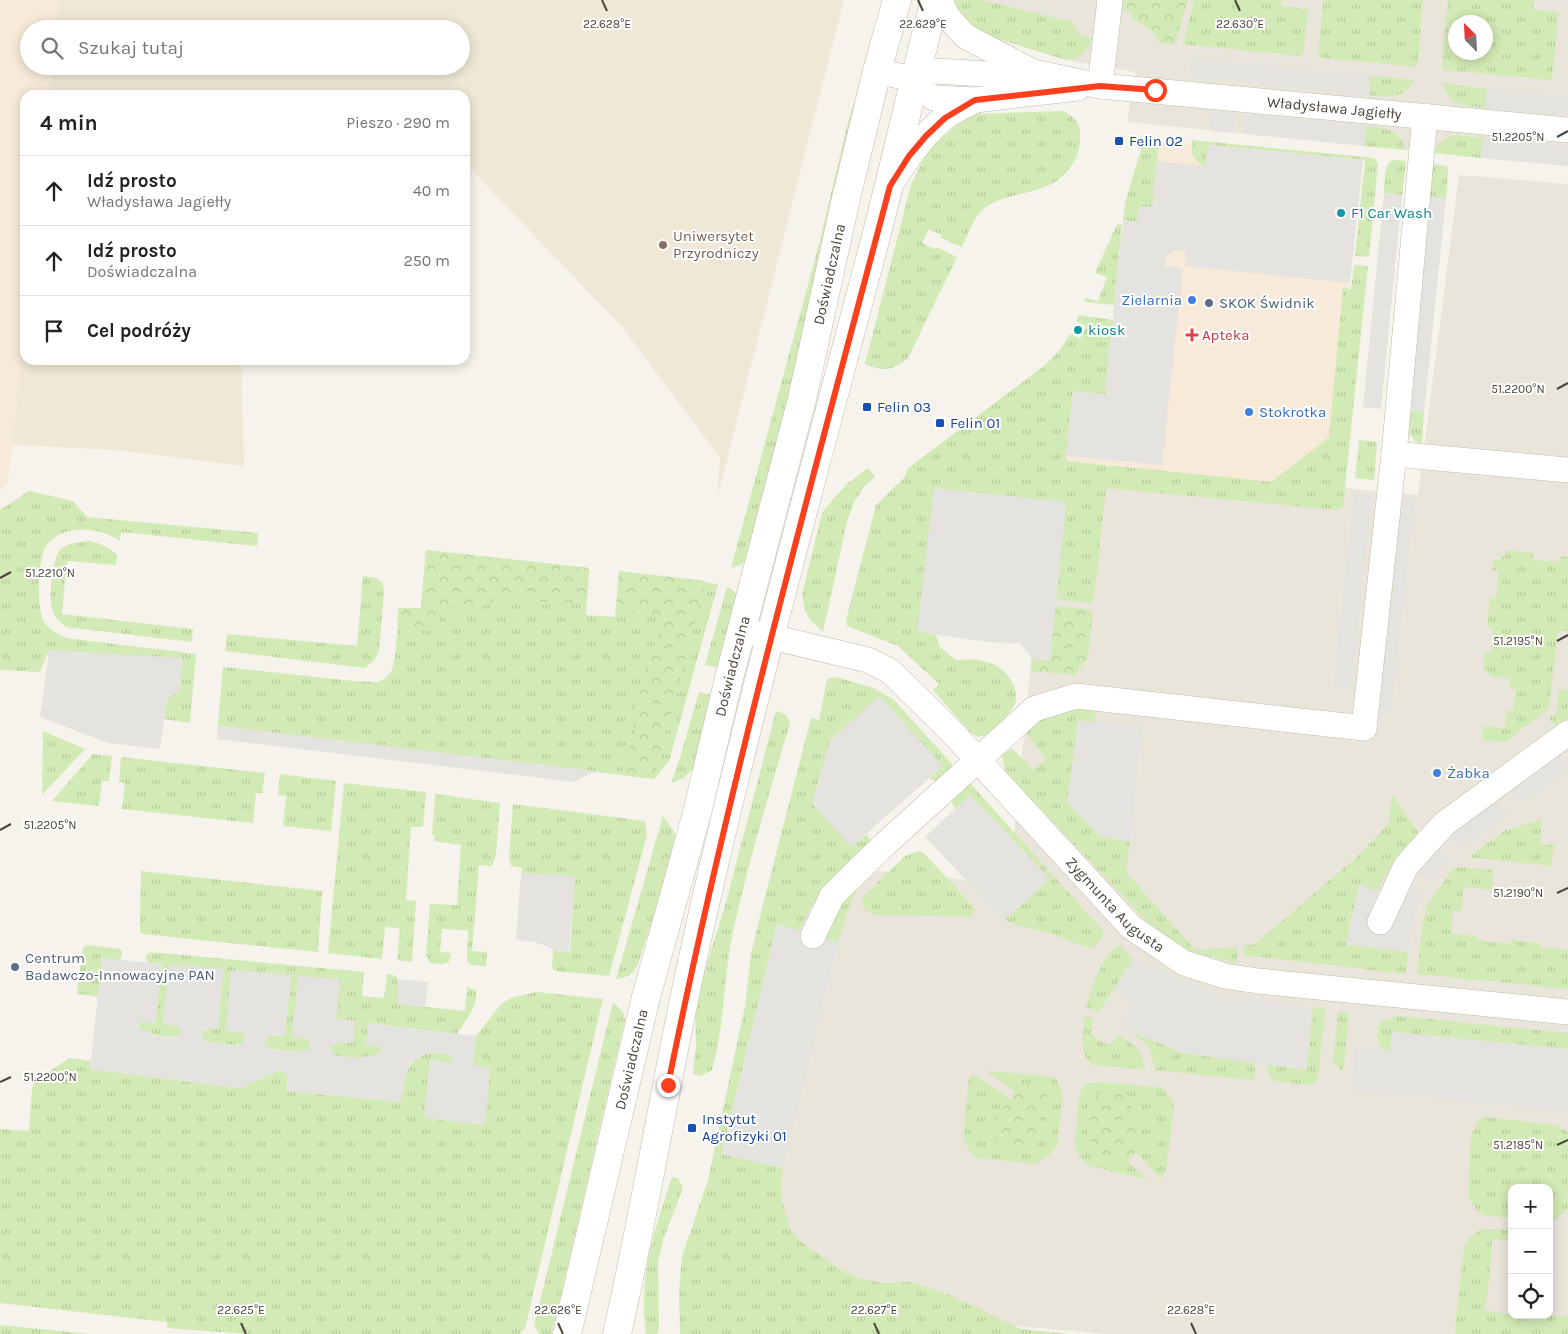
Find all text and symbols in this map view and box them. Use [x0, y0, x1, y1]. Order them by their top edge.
north arrow [1448, 15, 1493, 60]
text: 22.628°E [583, 17, 631, 31]
text: 22.629°E [899, 17, 947, 31]
text: 22.630°E [1216, 17, 1264, 31]
search box [20, 20, 470, 75]
icon: search [38, 34, 66, 62]
text: Szukaj tutaj [78, 37, 184, 59]
route start [1144, 79, 1167, 102]
street label: Władysława Jagiełły [1266, 93, 1402, 123]
text: 4 min [40, 111, 98, 135]
text: Pieszo · 290 m [346, 113, 450, 132]
text: 51.2205°N [1492, 130, 1544, 144]
place label: Felin 02 [1129, 132, 1183, 150]
marker: Felin 02 [1113, 135, 1125, 147]
text: Idź prosto [87, 170, 177, 192]
icon: ahead [40, 177, 68, 205]
text: 40 m [413, 181, 450, 200]
text: Władysława Jagiełły [87, 192, 231, 211]
place label: F1 Car Wash [1351, 204, 1432, 222]
marker: F1 Car Wash [1335, 207, 1347, 219]
street label: Doświadczalna [809, 222, 849, 326]
place label: Uniwersytet Przyrodniczy [673, 227, 759, 262]
marker: Uniwersytet Przyrodniczy [657, 239, 669, 251]
text: Idź prosto [87, 240, 177, 262]
icon: ahead [40, 247, 68, 275]
text: 250 m [403, 251, 450, 270]
text: Doświadczalna [87, 262, 197, 281]
place label: Zielarnia [1121, 291, 1182, 309]
marker: Zielarnia [1186, 294, 1198, 306]
place label: SKOK Świdnik [1219, 294, 1315, 312]
marker: SKOK Świdnik [1203, 297, 1215, 309]
icon: arrive [40, 317, 68, 345]
text: Cel podróży [87, 320, 191, 342]
place label: kiosk [1088, 321, 1125, 339]
marker: kiosk [1072, 324, 1084, 336]
place label: Apteka [1202, 326, 1249, 344]
marker: Apteka [1186, 329, 1198, 341]
text: 51.2200°N [1491, 382, 1545, 396]
place label: Felin 03 [877, 398, 931, 416]
marker: Felin 03 [861, 401, 873, 413]
place label: Stokrotka [1259, 403, 1326, 421]
marker: Stokrotka [1243, 406, 1255, 418]
place label: Felin 01 [950, 414, 1000, 432]
marker: Felin 01 [934, 417, 946, 429]
text: 51.2210°N [25, 566, 75, 580]
street label: Doświadczalna [711, 614, 754, 718]
text: 51.2195°N [1493, 634, 1543, 648]
place label: Żabka [1447, 764, 1490, 782]
marker: Żabka [1431, 767, 1443, 779]
text: 51.2205°N [24, 818, 76, 832]
street label: Zygmunta Augusta [1062, 853, 1168, 956]
text: 51.2190°N [1493, 886, 1543, 900]
place label: Centrum Badawczo-Innowacyjne PAN [25, 949, 215, 984]
marker: Centrum Badawczo-Innowacyjne PAN [9, 961, 21, 973]
street label: Doświadczalna [611, 1007, 652, 1112]
text: 51.2200°N [23, 1070, 77, 1084]
route end [657, 1074, 680, 1097]
place label: Instytut Agrofizyki 01 [702, 1110, 787, 1145]
marker: Instytut Agrofizyki 01 [686, 1122, 698, 1134]
text: 51.2185°N [1493, 1138, 1543, 1152]
map controls [1508, 1184, 1553, 1319]
button: + [1508, 1184, 1553, 1229]
button: − [1508, 1229, 1553, 1274]
button: locate [1508, 1274, 1553, 1319]
text: 22.625°E [217, 1303, 265, 1317]
text: 22.626°E [534, 1303, 582, 1317]
text: 22.627°E [851, 1303, 897, 1317]
text: 22.628°E [1167, 1303, 1215, 1317]

